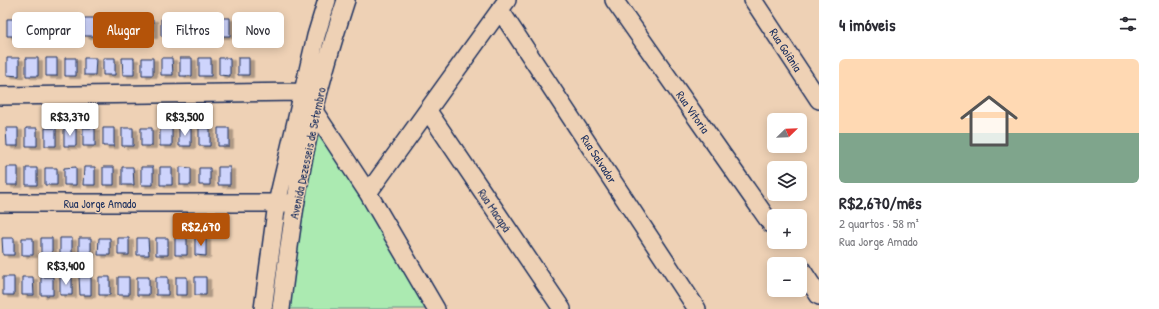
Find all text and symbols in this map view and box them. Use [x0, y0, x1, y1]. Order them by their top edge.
chip: Comprar [12, 12, 85, 48]
chip: Alugar [93, 12, 154, 48]
chip: Filtros [162, 12, 224, 48]
chip: Novo [232, 12, 284, 48]
text: 4 imóveis [839, 13, 895, 36]
icon: filters [1117, 13, 1139, 35]
street label: Rua Goiânia [766, 25, 806, 75]
street label: Avenida Dezesseis de Setembro [285, 85, 329, 220]
icon: home [953, 85, 1025, 157]
street label: Rua Vitoria [672, 87, 714, 137]
pin: R$3,370 [33, 103, 107, 137]
pin: R$3,500 [148, 103, 222, 137]
text: R$3,370 [50, 107, 90, 125]
text: R$3,500 [166, 107, 204, 125]
north arrow [767, 113, 807, 153]
map controls [767, 113, 807, 297]
street label: Rua Salvador [577, 131, 621, 187]
button: layers [767, 161, 807, 201]
street label: Rua Macapá [474, 185, 516, 235]
text: R$2,670/mês [839, 191, 922, 214]
street label: Rua Jorge Amado [64, 195, 137, 212]
button: + [767, 209, 807, 249]
pin: R$2,670 [164, 213, 238, 247]
text: 2 quartos · 58 m² [839, 214, 919, 232]
text: R$2,670 [182, 217, 220, 235]
text: Rua Jorge Amado [839, 232, 918, 250]
pin: R$3,400 [29, 252, 103, 286]
text: R$3,400 [47, 256, 85, 274]
button: − [767, 257, 807, 297]

